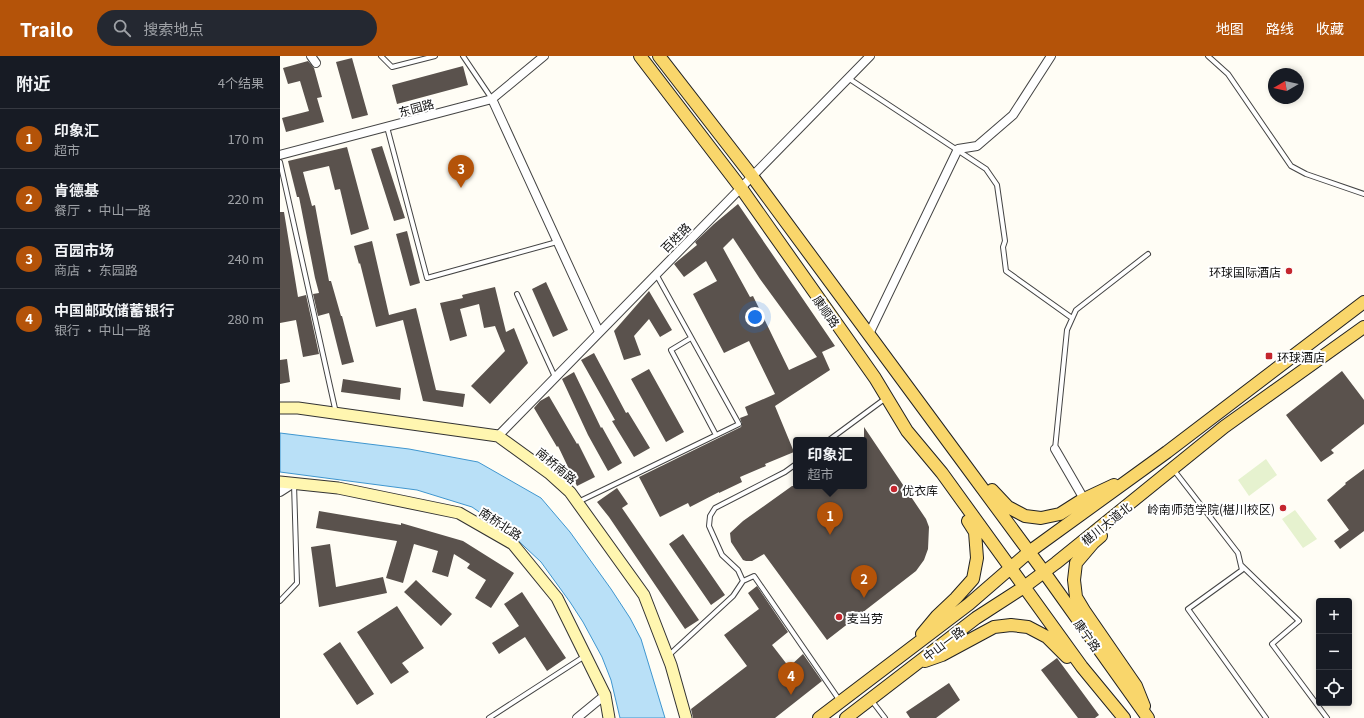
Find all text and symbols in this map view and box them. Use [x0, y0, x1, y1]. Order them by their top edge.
search box [97, 10, 377, 46]
text: Trailo [20, 15, 73, 42]
icon: search [111, 17, 133, 39]
text: 搜索地点 [143, 18, 203, 39]
text: 地图 [1216, 18, 1244, 38]
text: 路线 [1266, 18, 1294, 38]
text: 收藏 [1316, 18, 1344, 38]
north arrow [1268, 68, 1304, 104]
text: 附近 [16, 70, 50, 95]
text: 4个结果 [218, 73, 264, 92]
street label: 东园路 [396, 94, 436, 120]
text: 印象汇 [54, 119, 99, 140]
text: 1 [25, 129, 33, 148]
text: 170 m [227, 129, 264, 148]
text: 超市 [54, 140, 80, 159]
pin: 3 [448, 155, 474, 188]
text: 肯德基 [54, 179, 99, 200]
text: 2 [25, 189, 33, 208]
text: 220 m [227, 189, 264, 208]
text: 餐厅 · 中山一路 [54, 200, 151, 219]
street label: 百姓路 [656, 218, 694, 256]
text: 百园市场 [54, 239, 114, 260]
text: 3 [25, 249, 33, 268]
text: 240 m [227, 249, 264, 268]
text: 商店 · 东园路 [54, 260, 138, 279]
place label: 环球国际酒店 [1209, 263, 1281, 280]
marker: 环球国际酒店 [1284, 266, 1294, 276]
street label: 康顺路 [810, 291, 844, 331]
text: 中国邮政储蓄银行 [54, 299, 174, 320]
your location [745, 307, 765, 327]
text: 4 [25, 309, 33, 328]
text: 280 m [227, 309, 264, 328]
text: 银行 · 中山一路 [54, 320, 151, 339]
place label: 环球酒店 [1277, 348, 1325, 365]
marker: 环球酒店 [1264, 351, 1274, 361]
popup [793, 437, 867, 489]
street label: 南桥南路 [533, 443, 581, 487]
text: 印象汇 [807, 443, 853, 464]
text: 超市 [807, 464, 834, 483]
place label: 优衣库 [902, 481, 938, 498]
marker: 优衣库 [889, 484, 899, 494]
street label: 椹川大道北 [1077, 498, 1135, 548]
place label: 岭南师范学院(椹川校区) [1147, 500, 1275, 517]
pin: 1 [817, 502, 843, 535]
street label: 南桥北路 [476, 503, 526, 543]
marker: 岭南师范学院(椹川校区) [1278, 503, 1288, 513]
pin: 2 [851, 565, 877, 598]
map controls [1316, 598, 1352, 706]
button: + [1316, 598, 1352, 634]
place label: 麦当劳 [847, 609, 883, 626]
marker: 麦当劳 [834, 612, 844, 622]
street label: 康宁路 [1071, 615, 1105, 655]
street label: 中山一路 [919, 622, 967, 664]
button: − [1316, 634, 1352, 670]
pin: 4 [778, 662, 804, 695]
button: locate [1316, 670, 1352, 706]

